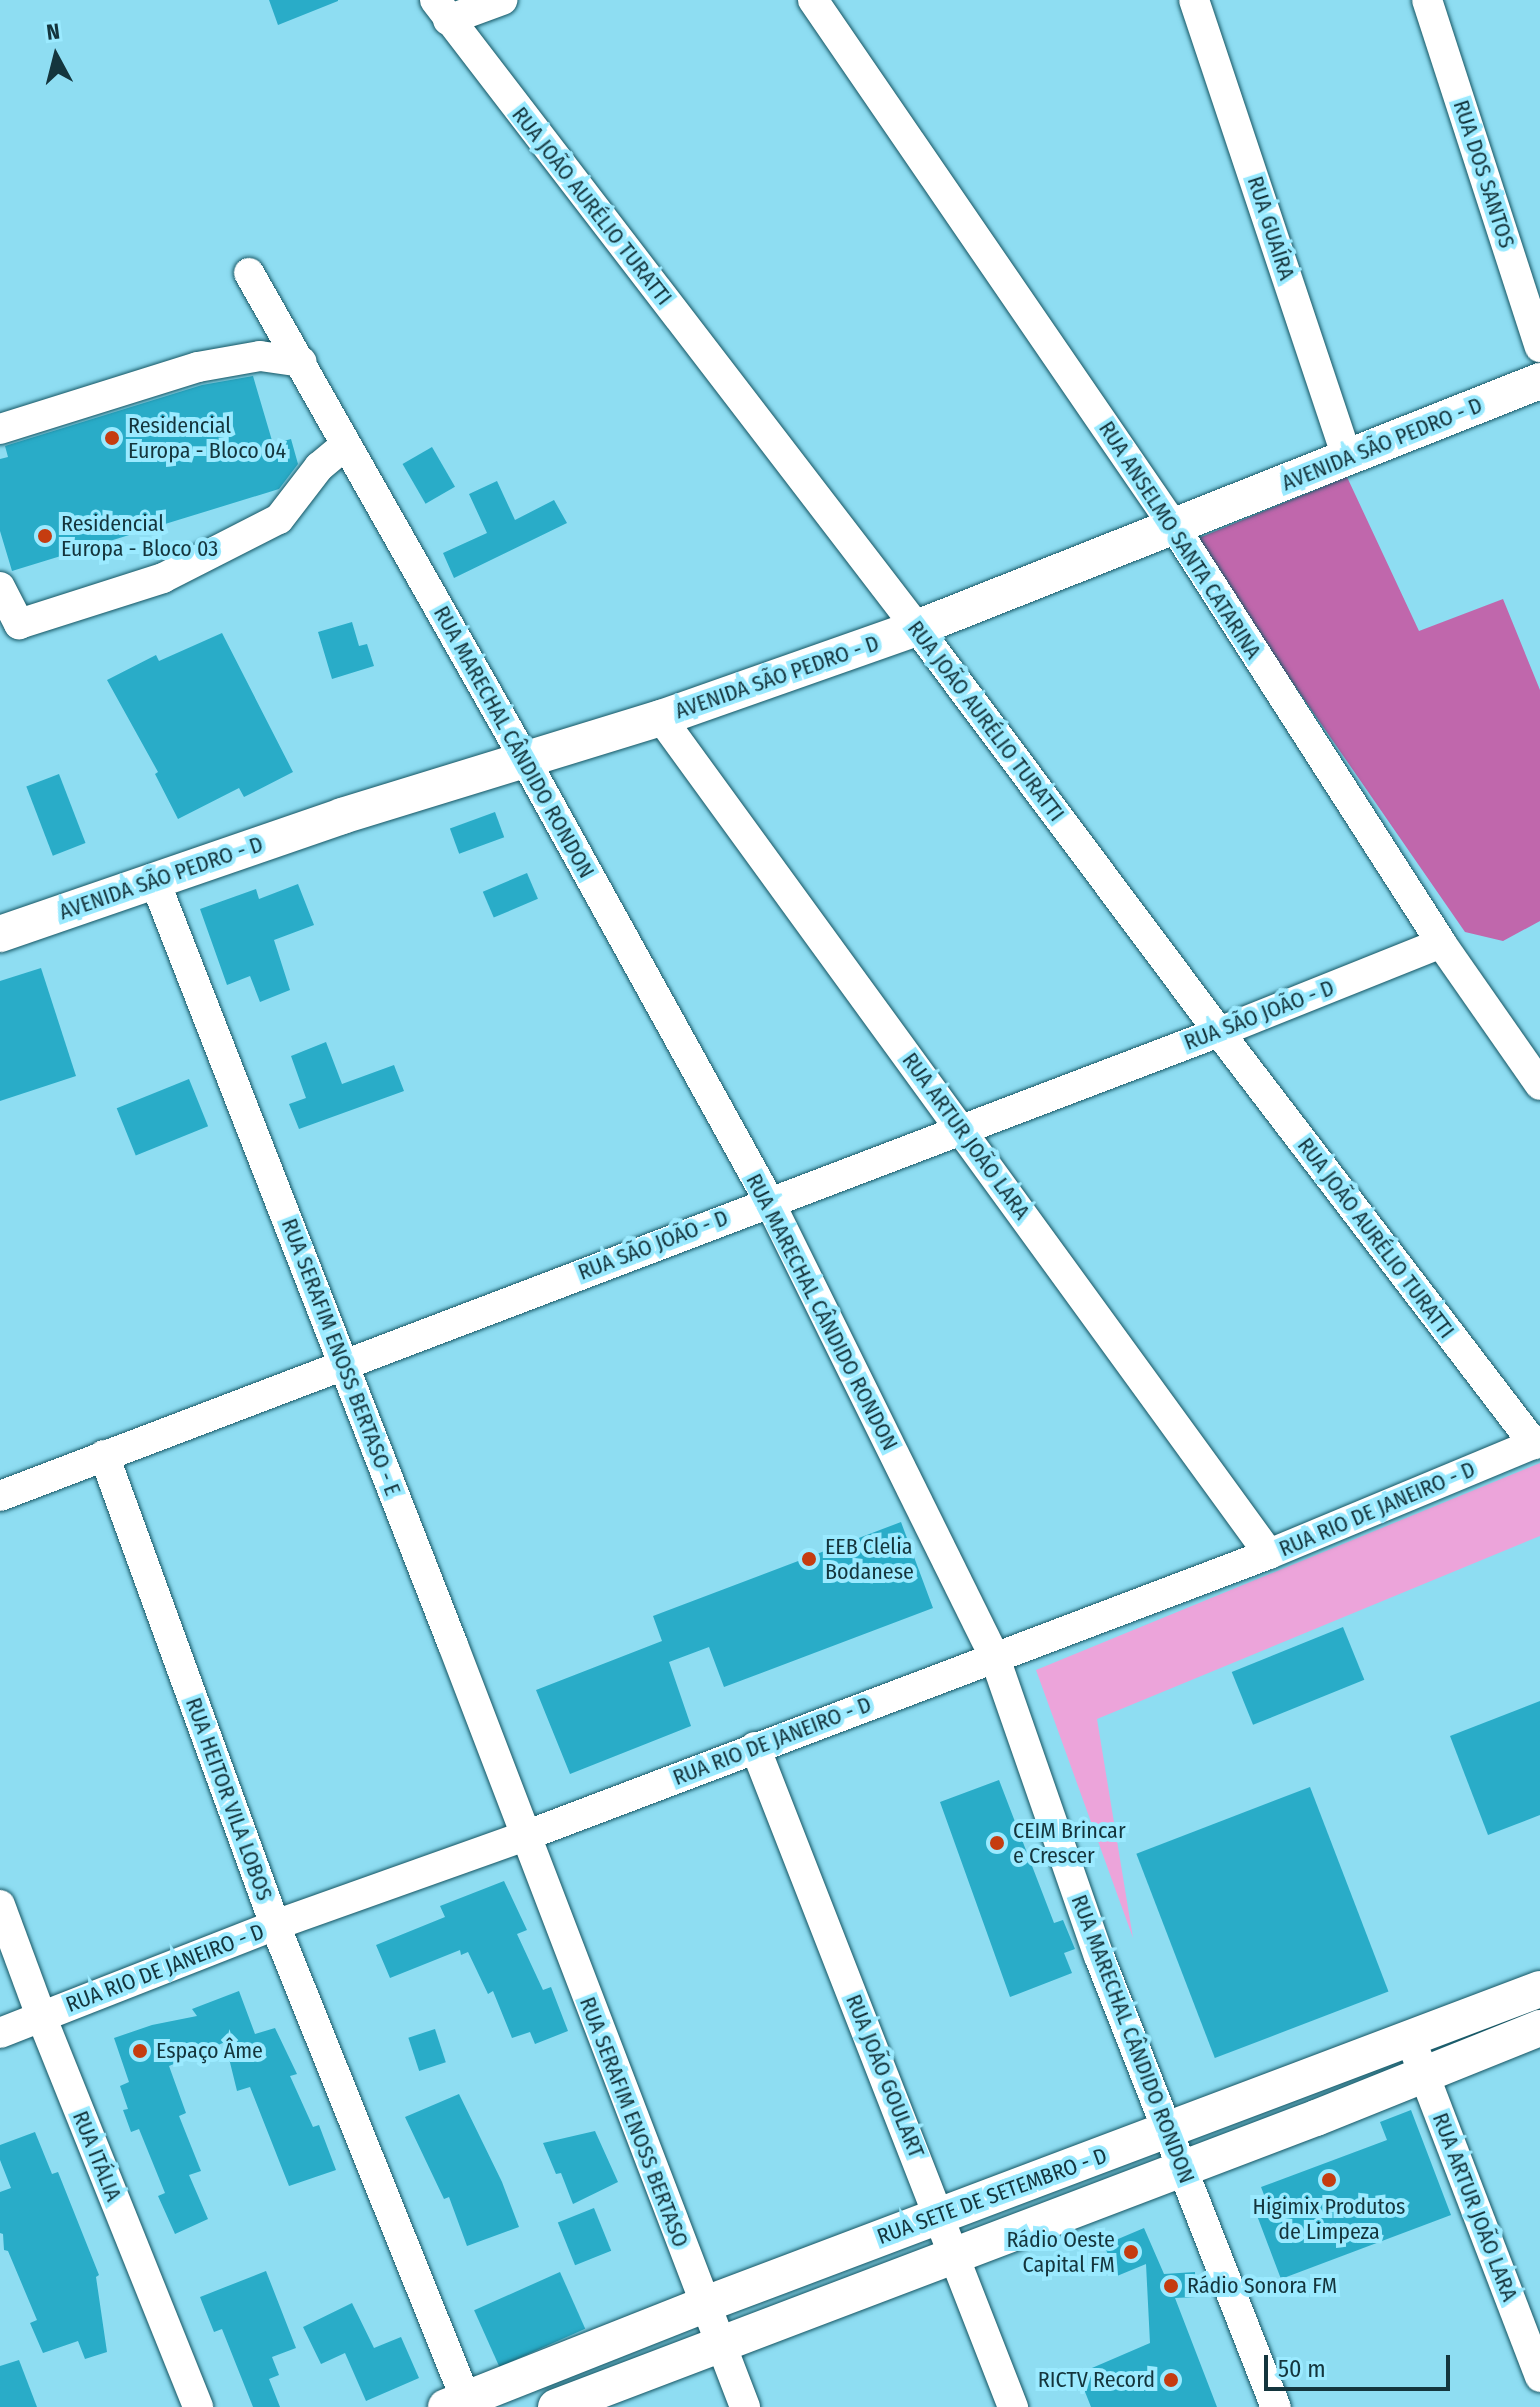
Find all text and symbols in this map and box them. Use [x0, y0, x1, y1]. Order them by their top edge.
north arrow [16, 16, 96, 96]
text: N [45, 17, 61, 46]
street label: RUA DOS SANTOS [1448, 97, 1520, 251]
street label: RUA JOÃO AURÉLIO TURATTI [506, 102, 678, 310]
street label: RUA GUAÍRA [1242, 173, 1300, 283]
street label: AVENIDA SÃO PEDRO - D [1278, 392, 1486, 496]
place label: Residencial Europa - Bloco 04 [128, 412, 286, 464]
street label: RUA ANSELMO SANTA CATARINA [1093, 416, 1267, 664]
marker: Residencial Europa - Bloco 04 [103, 429, 121, 447]
place label: Residencial Europa - Bloco 03 [61, 510, 218, 562]
marker: Residencial Europa - Bloco 03 [36, 527, 54, 545]
street label: RUA MARECHAL CÂNDIDO RONDON [428, 601, 600, 883]
street label: RUA JOÃO AURÉLIO TURATTI [902, 616, 1070, 826]
street label: AVENIDA SÃO PEDRO - D [672, 630, 882, 724]
street label: AVENIDA SÃO PEDRO - D [56, 831, 266, 925]
street label: RUA SÃO JOÃO - D [1180, 974, 1338, 1056]
street label: RUA ARTUR JOÃO LARA [897, 1048, 1035, 1224]
street label: RUA JOÃO AURÉLIO TURATTI [1292, 1133, 1460, 1343]
street label: RUA MARECHAL CÂNDIDO RONDON [741, 1169, 903, 1455]
street label: RUA SÃO JOÃO - D [574, 1204, 732, 1286]
street label: RUA SERAFIM ENOSS BERTASO - E [276, 1215, 406, 1499]
street label: RUA RIO DE JANEIRO - D [1275, 1456, 1479, 1562]
place label: EEB Clelia Bodanese [825, 1533, 914, 1584]
marker: EEB Clelia Bodanese [800, 1550, 818, 1568]
street label: RUA RIO DE JANEIRO - D [669, 1691, 875, 1791]
street label: RUA HEITOR VILA LOBOS [180, 1694, 278, 1904]
place label: CEIM Brincar e Crescer [1013, 1817, 1126, 1868]
marker: CEIM Brincar e Crescer [988, 1834, 1006, 1852]
street label: RUA MARECHAL CÂNDIDO RONDON [1066, 1891, 1200, 2187]
street label: RUA RIO DE JANEIRO - D [62, 1918, 268, 2018]
street label: RUA JOÃO GOULART [840, 1991, 930, 2161]
street label: RUA SERAFIM ENOSS BERTASO [574, 1993, 694, 2251]
place label: Espaço Âme [156, 2038, 263, 2064]
marker: Espaço Âme [131, 2042, 149, 2060]
street label: RUA ITÁLIA [67, 2107, 127, 2205]
street label: RUA ARTUR JOÃO LARA [1427, 2109, 1523, 2305]
street label: RUA SETE DE SETEMBRO - D [873, 2142, 1111, 2250]
marker: Higimix Produtos de Limpeza [1320, 2171, 1338, 2189]
place label: Higimix Produtos de Limpeza [1253, 2193, 1405, 2244]
place label: Rádio Oeste Capital FM [1007, 2226, 1115, 2278]
marker: Rádio Oeste Capital FM [1122, 2243, 1140, 2261]
place label: Rádio Sonora FM [1187, 2273, 1337, 2299]
marker: Rádio Sonora FM [1162, 2277, 1180, 2295]
scale bar [1268, 2339, 1454, 2389]
text: 50 m [1278, 2355, 1326, 2383]
place label: RICTV Record [1038, 2367, 1155, 2393]
marker: RICTV Record [1162, 2371, 1180, 2389]

